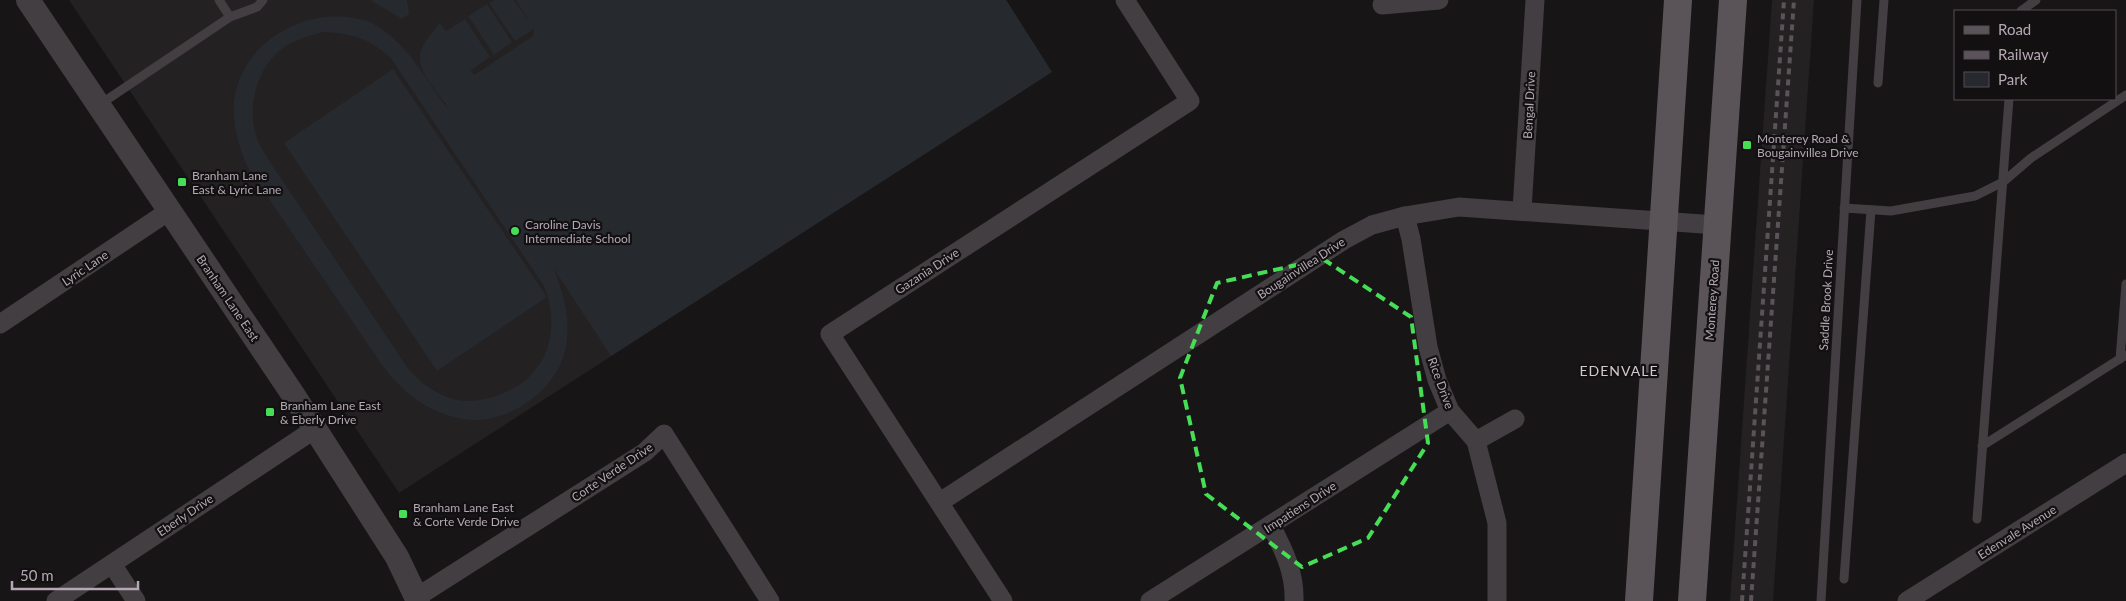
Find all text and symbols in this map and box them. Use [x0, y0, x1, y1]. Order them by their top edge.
legend [1954, 10, 2116, 100]
text: Road [1998, 20, 2031, 38]
text: Railway [1998, 45, 2049, 63]
text: Park [1998, 70, 2028, 88]
street label: Bengal Drive [1520, 71, 1538, 139]
place label: Monterey Road & Bougainvillea Drive [1757, 131, 1859, 160]
marker: Monterey Road & Bougainvillea Drive [1741, 139, 1753, 151]
place label: Branham Lane East & Lyric Lane [192, 168, 281, 197]
marker: Branham Lane East & Lyric Lane [176, 176, 188, 188]
place label: Caroline Davis Intermediate School [525, 217, 631, 246]
marker: Caroline Davis Intermediate School [509, 225, 521, 237]
street label: Bougainvillea Drive [1254, 234, 1348, 302]
street label: Gazania Drive [892, 245, 962, 297]
street label: Lyric Lane [59, 247, 111, 289]
street label: Saddle Brook Drive [1816, 249, 1836, 351]
street label: Branham Lane East [194, 252, 263, 345]
street label: Monterey Road [1702, 259, 1722, 341]
street label: Rice Drive [1425, 355, 1457, 411]
district label: EDENVALE [1580, 362, 1658, 379]
place label: Branham Lane East & Eberly Drive [280, 398, 381, 427]
marker: Branham Lane East & Eberly Drive [264, 406, 276, 418]
street label: Corte Verde Drive [569, 439, 655, 505]
street label: Impatiens Drive [1261, 478, 1339, 536]
street label: Eberly Drive [154, 491, 216, 539]
place label: Branham Lane East & Corte Verde Drive [413, 500, 519, 529]
street label: Edenvale Avenue [1975, 502, 2059, 562]
marker: Branham Lane East & Corte Verde Drive [397, 508, 409, 520]
scale bar [12, 558, 139, 590]
text: 50 m [20, 566, 54, 584]

